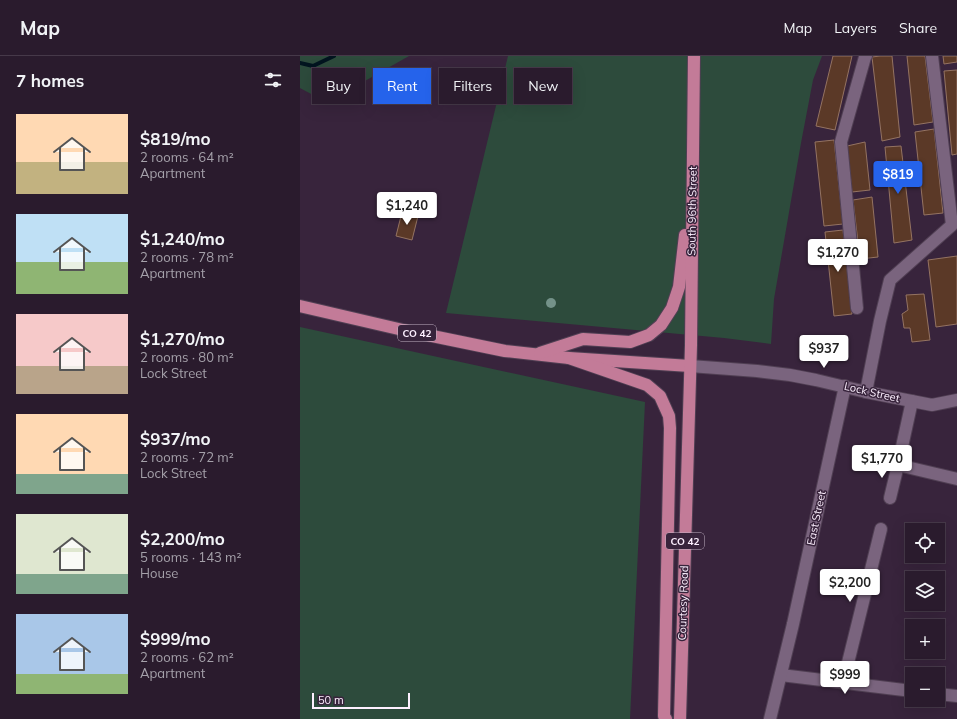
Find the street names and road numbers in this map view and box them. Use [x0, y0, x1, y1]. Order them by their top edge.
street label: South 96th Street [684, 166, 700, 256]
road number: CO 42 [398, 325, 436, 341]
street label: Lock Street [843, 379, 901, 405]
street label: East Street [803, 489, 829, 547]
road number: CO 42 [666, 533, 704, 549]
street label: Courtesy Road [675, 565, 691, 641]

